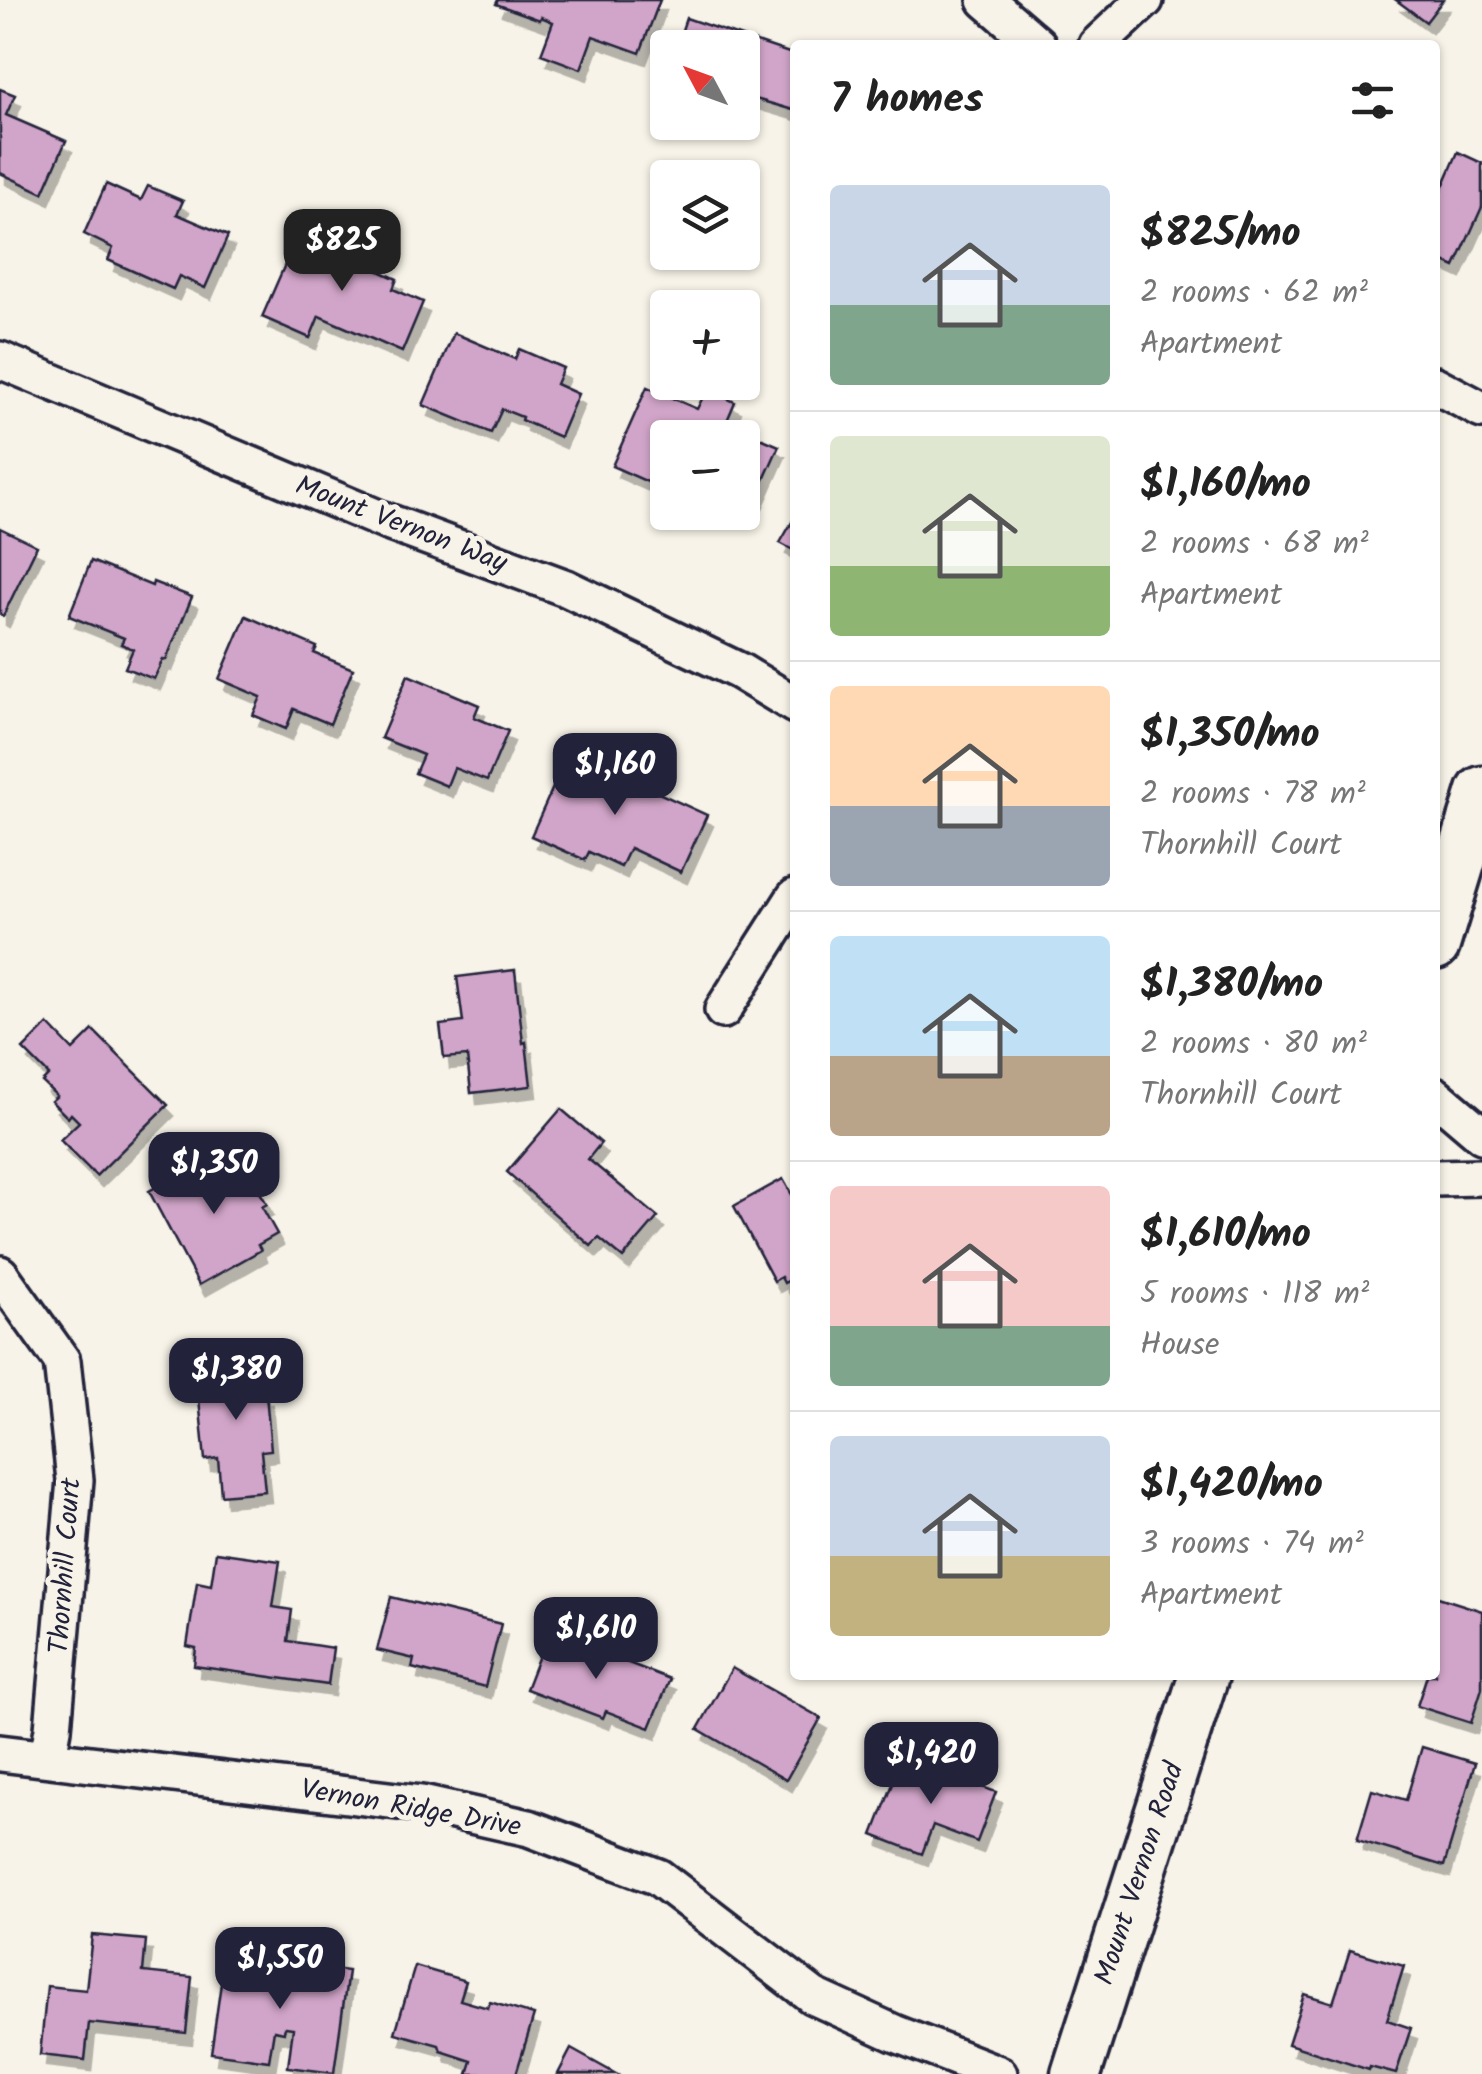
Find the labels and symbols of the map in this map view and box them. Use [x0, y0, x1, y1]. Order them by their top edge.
north arrow [650, 30, 760, 140]
pin: $825 [283, 209, 401, 294]
street label: Mount Vernon Way [288, 464, 514, 586]
pin: $1,160 [534, 733, 696, 818]
pin: $1,350 [133, 1132, 295, 1217]
pin: $1,380 [155, 1338, 317, 1423]
street label: Thornhill Court [37, 1475, 95, 1656]
pin: $1,610 [515, 1597, 677, 1682]
pin: $1,420 [850, 1722, 1012, 1807]
street label: Mount Vernon Road [1083, 1756, 1198, 1991]
street label: Vernon Ridge Drive [297, 1767, 525, 1851]
pin: $1,550 [199, 1927, 361, 2012]

